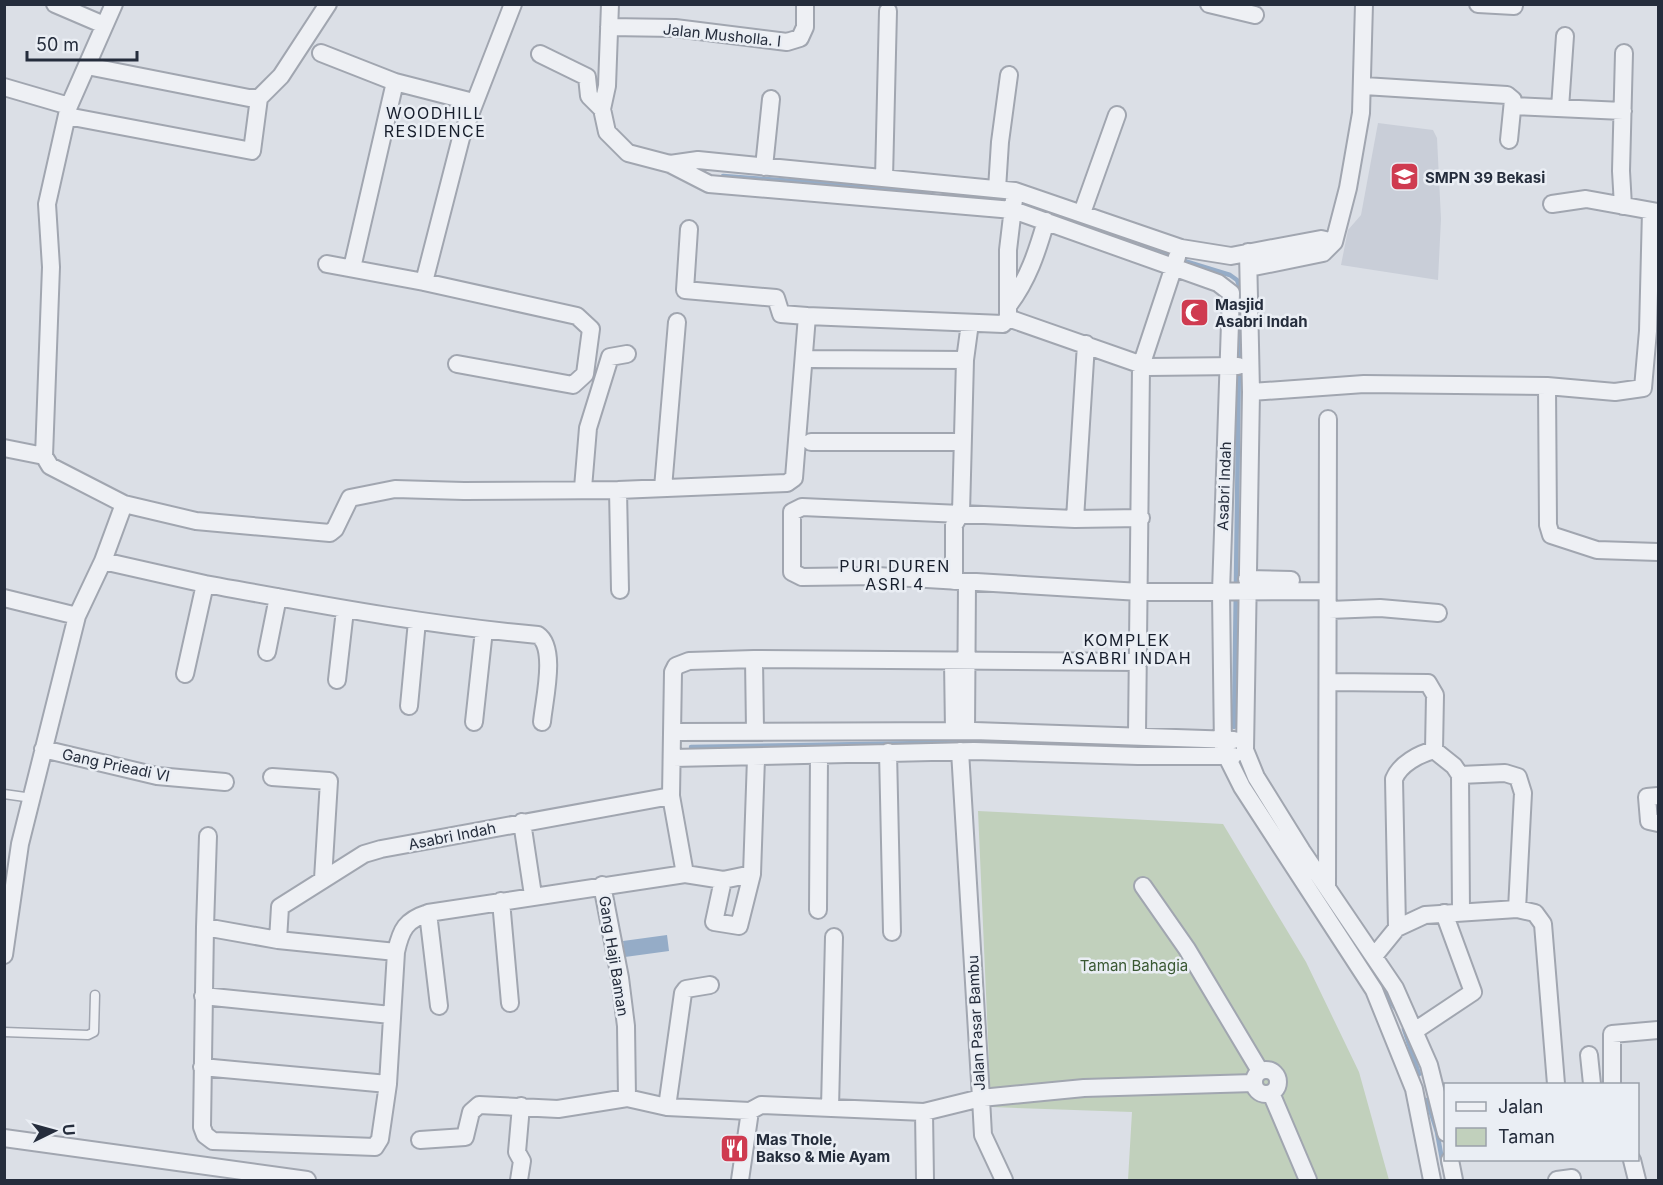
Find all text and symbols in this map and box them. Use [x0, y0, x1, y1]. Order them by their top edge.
street label: Jalan Musholla. I [662, 19, 782, 51]
scale bar [27, 24, 136, 62]
text: 50 m [36, 34, 79, 55]
district label: WOODHILL RESIDENCE [384, 103, 486, 141]
school or university icon: SMPN 39 Bekasi [1388, 161, 1420, 193]
place label: SMPN 39 Bekasi [1425, 168, 1545, 187]
place label: Masjid Asabri Indah [1215, 295, 1307, 331]
mosque icon: Masjid Asabri Indah [1178, 297, 1210, 329]
street label: Asabri Indah [1213, 441, 1235, 531]
district label: PURI DUREN ASRI 4 [839, 556, 951, 594]
district label: KOMPLEK ASABRI INDAH [1062, 630, 1192, 668]
street label: Gang Prieadi VI [60, 744, 172, 786]
street label: Asabri Indah [407, 818, 497, 854]
street label: Gang Haji Baman [595, 894, 633, 1018]
street label: Jalan Pasar Bambu [963, 955, 989, 1091]
park label: Taman Bahagia [1080, 956, 1188, 975]
legend [1444, 1083, 1639, 1161]
text: Jalan [1498, 1096, 1543, 1117]
north arrow [24, 1101, 84, 1161]
text: U [58, 1123, 79, 1136]
text: Taman [1498, 1126, 1555, 1147]
place label: Mas Thole, Bakso & Mie Ayam [756, 1130, 890, 1166]
restaurant icon: Mas Thole, Bakso & Mie Ayam [719, 1132, 751, 1164]

